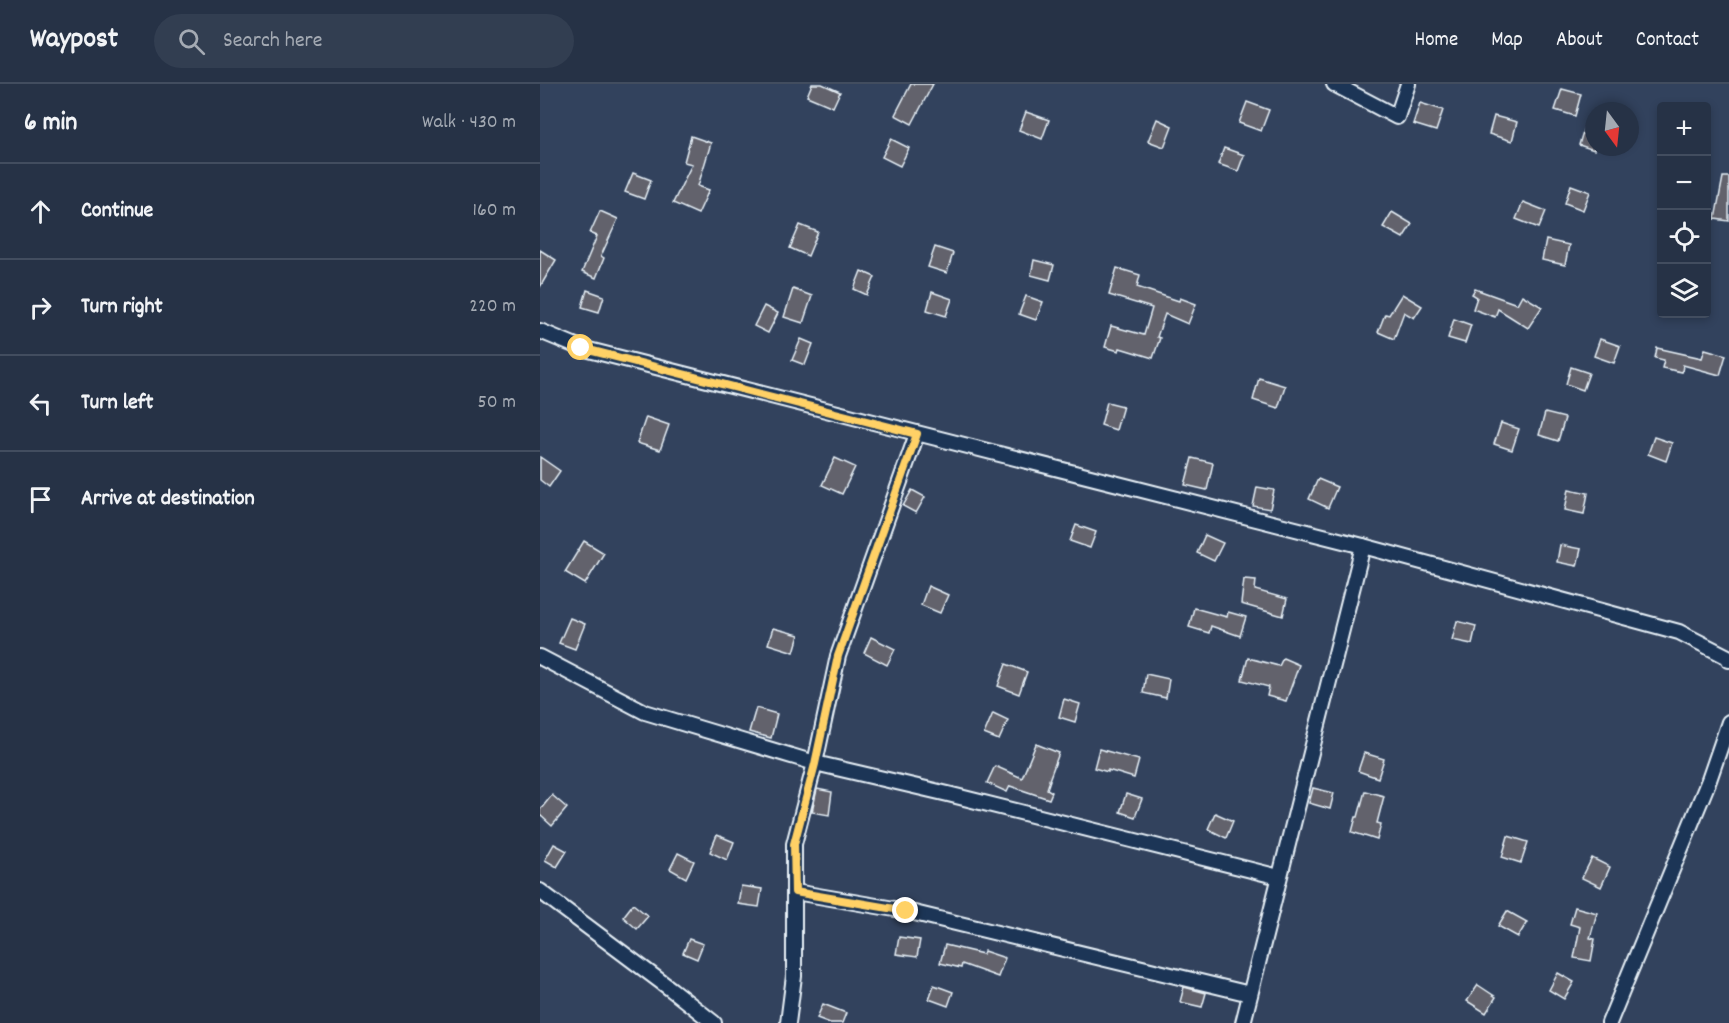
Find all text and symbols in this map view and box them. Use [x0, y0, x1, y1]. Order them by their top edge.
search box [154, 14, 574, 68]
text: Waypost [30, 21, 118, 61]
icon: search [175, 25, 208, 58]
text: Search here [223, 26, 322, 57]
text: Home [1414, 26, 1458, 56]
text: Map [1491, 26, 1523, 56]
text: About [1556, 26, 1603, 56]
text: Contact [1636, 26, 1699, 56]
north arrow [1585, 102, 1639, 156]
map controls [1657, 102, 1711, 318]
button: + [1657, 102, 1711, 156]
text: 6 min [24, 105, 77, 142]
text: Walk · 430 m [422, 109, 516, 137]
button: − [1657, 156, 1711, 210]
icon: ahead [24, 195, 57, 228]
text: Continue [81, 196, 153, 227]
text: 160 m [473, 197, 516, 225]
button: locate [1657, 210, 1711, 264]
button: layers [1657, 264, 1711, 318]
icon: right [24, 291, 57, 324]
text: Turn right [81, 292, 163, 323]
text: 220 m [469, 293, 516, 321]
route start [567, 334, 593, 360]
icon: left [24, 387, 57, 420]
text: Turn left [81, 388, 153, 419]
text: 50 m [478, 389, 516, 417]
icon: arrive [24, 483, 57, 516]
text: Arrive at destination [81, 484, 255, 515]
route end [892, 897, 918, 923]

